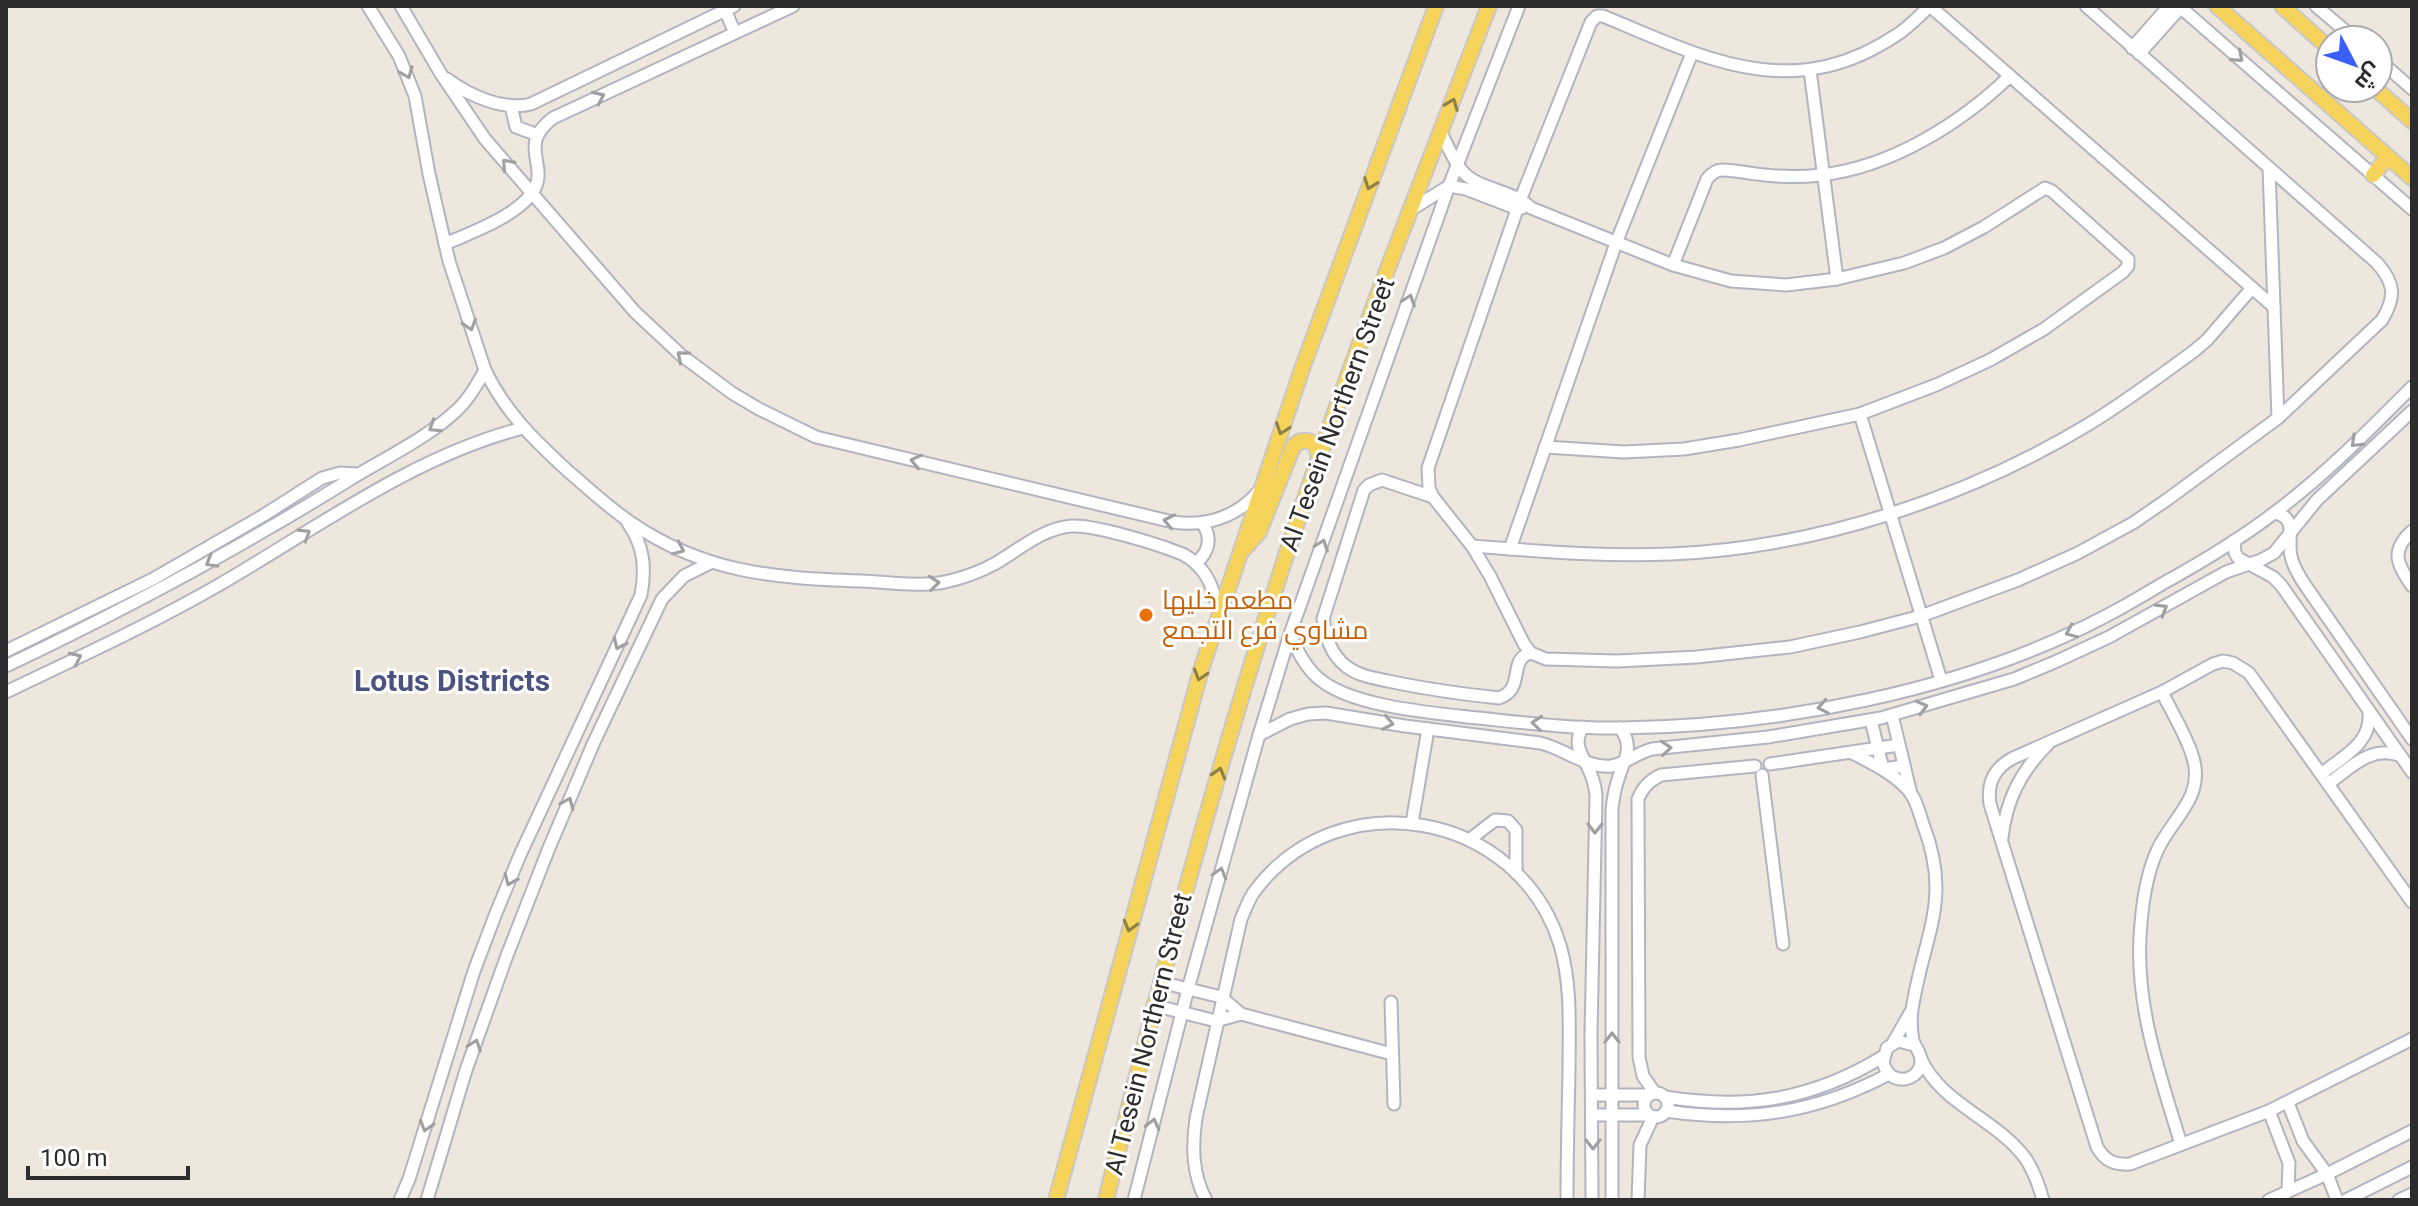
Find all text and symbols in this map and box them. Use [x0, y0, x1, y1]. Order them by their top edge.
north arrow [2314, 24, 2394, 104]
one-way arrow [2229, 48, 2243, 62]
text: ش [2349, 57, 2387, 96]
one-way arrow [397, 65, 413, 80]
one-way arrow [591, 91, 606, 107]
one-way arrow [1442, 98, 1459, 112]
one-way arrow [502, 159, 516, 173]
one-way arrow [1363, 176, 1380, 190]
street label: Al Tesein Northern Street [1273, 273, 1401, 555]
one-way arrow [1399, 293, 1415, 307]
one-way arrow [461, 318, 477, 331]
one-way arrow [677, 351, 691, 366]
one-way arrow [428, 418, 442, 433]
one-way arrow [1275, 421, 1291, 435]
one-way arrow [2351, 432, 2365, 447]
one-way arrow [909, 453, 923, 470]
one-way arrow [1162, 513, 1176, 530]
one-way arrow [296, 529, 311, 544]
one-way arrow [1312, 539, 1329, 553]
one-way arrow [671, 540, 685, 556]
one-way arrow [205, 552, 220, 568]
one-way arrow [928, 574, 941, 591]
place label: مطعم خليها مشاوي فرع التجمع [1162, 585, 1368, 650]
one-way arrow [2153, 603, 2168, 619]
marker: مطعم خليها مشاوي فرع التجمع [1137, 606, 1155, 624]
one-way arrow [2065, 622, 2080, 638]
one-way arrow [613, 636, 629, 650]
one-way arrow [68, 652, 83, 668]
district label: Lotus Districts [354, 663, 550, 698]
one-way arrow [1193, 668, 1209, 682]
one-way arrow [1817, 698, 1830, 715]
one-way arrow [1915, 700, 1929, 716]
one-way arrow [1380, 714, 1394, 731]
one-way arrow [1530, 715, 1543, 732]
one-way arrow [1660, 740, 1673, 757]
one-way arrow [1210, 766, 1226, 780]
one-way arrow [558, 797, 574, 811]
one-way arrow [1587, 822, 1604, 835]
one-way arrow [1211, 867, 1227, 881]
one-way arrow [503, 872, 519, 886]
street label: Al Tesein Northern Street [1098, 890, 1198, 1178]
one-way arrow [1122, 918, 1139, 932]
one-way arrow [1603, 1031, 1621, 1044]
one-way arrow [465, 1039, 482, 1053]
one-way arrow [419, 1118, 435, 1132]
one-way arrow [1144, 1118, 1161, 1132]
scale bar [28, 1130, 188, 1180]
one-way arrow [1584, 1138, 1602, 1151]
text: 100 m [40, 1144, 107, 1172]

